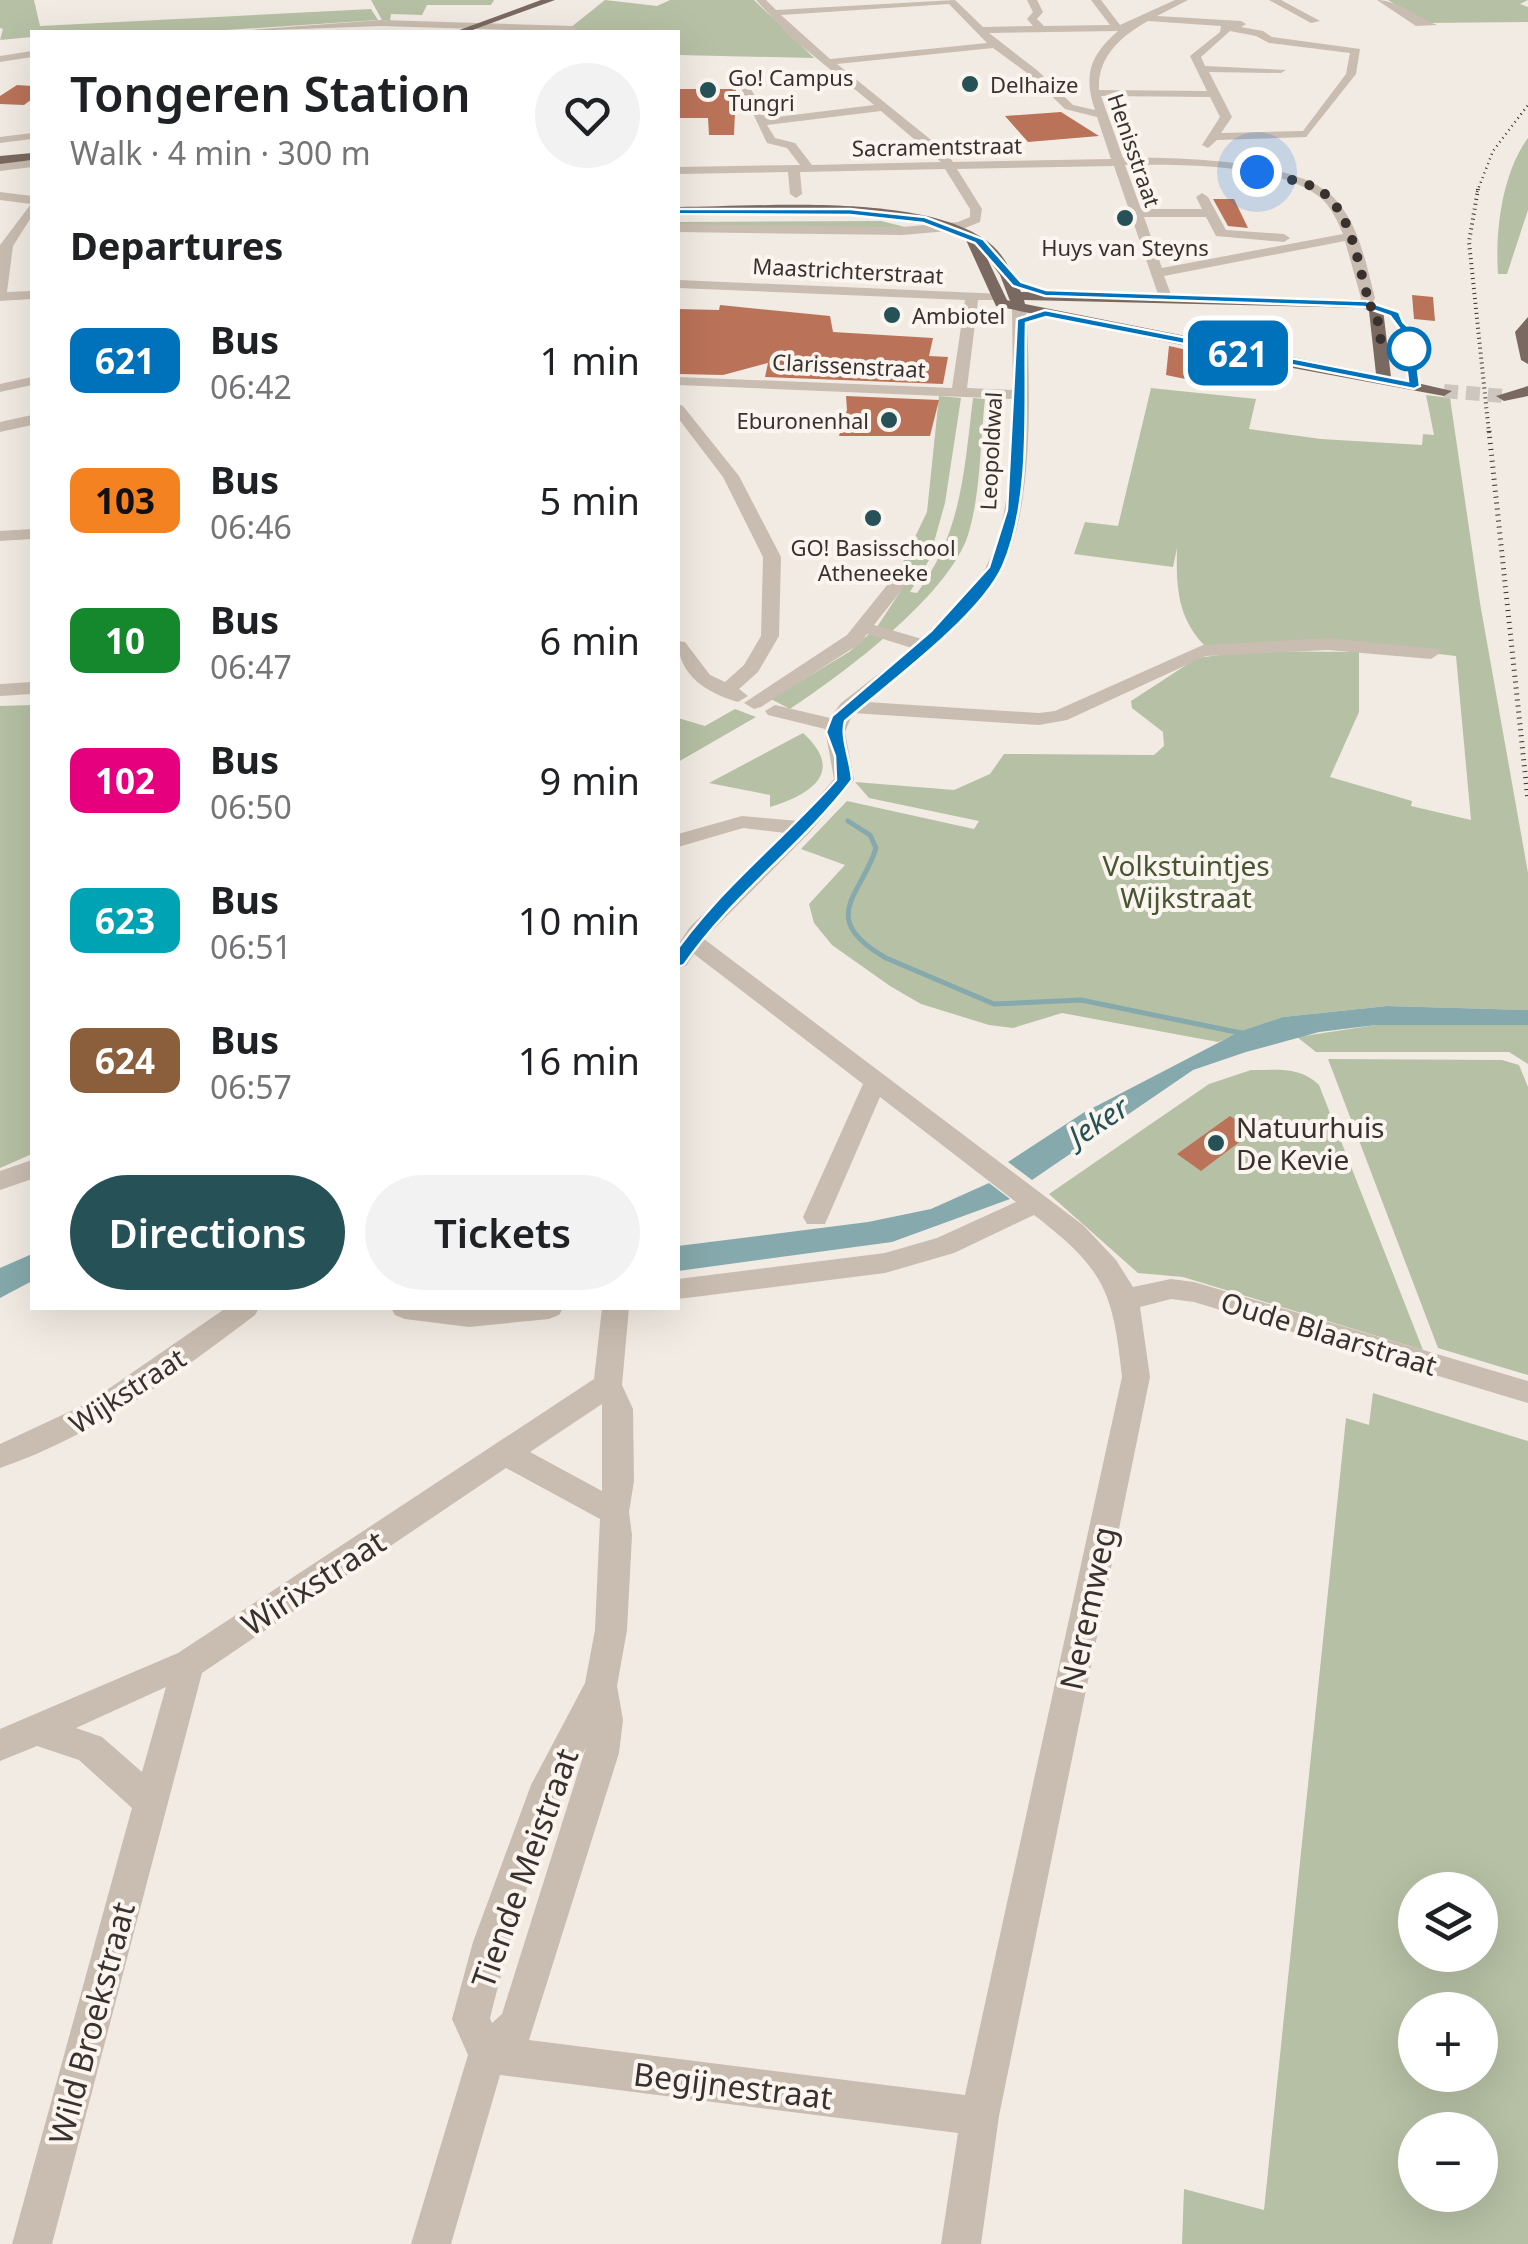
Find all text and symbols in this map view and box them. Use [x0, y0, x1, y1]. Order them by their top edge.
text: Tongeren Station [70, 61, 471, 126]
place label: Go! Campus Tungri [728, 62, 853, 117]
button: heart [535, 63, 640, 168]
place label: Delhaize [990, 69, 1079, 99]
marker: Delhaize [959, 73, 981, 95]
marker: Go! Campus Tungri [697, 79, 719, 101]
street label: Henisstraat [1102, 89, 1168, 211]
street label: Sacramentstraat [852, 130, 1022, 162]
text: Walk · 4 min · 300 m [70, 131, 371, 174]
your location [1232, 147, 1282, 197]
marker: Huys van Steyns [1114, 207, 1136, 229]
text: Departures [70, 219, 283, 271]
place label: Huys van Steyns [1041, 232, 1209, 262]
street label: Maastrichterstraat [752, 250, 944, 290]
place label: Ambiotel [912, 300, 1005, 330]
marker: Ambiotel [881, 304, 903, 326]
text: Bus [210, 313, 279, 365]
line badge: 621 [1180, 320, 1296, 386]
unlabelled marker [1388, 328, 1430, 370]
text: 621 [1208, 330, 1268, 377]
text: 1 min [540, 334, 640, 386]
text: 621 [95, 337, 155, 384]
street label: Clarissenstraat [772, 346, 926, 384]
text: 06:42 [210, 365, 292, 408]
street label: Leopoldwal [972, 391, 1008, 511]
place label: Eburonenhal [736, 405, 869, 435]
marker: Eburonenhal [878, 409, 900, 431]
text: Bus [210, 453, 279, 505]
text: 5 min [540, 474, 640, 526]
text: 103 [95, 477, 155, 524]
text: 06:46 [210, 505, 292, 548]
marker: GO! Basisschool Atheneeke [862, 507, 884, 529]
place label: GO! Basisschool Atheneeke [790, 532, 956, 587]
text: Bus [210, 593, 279, 645]
text: 6 min [540, 614, 640, 666]
text: 10 [105, 617, 145, 664]
text: 06:47 [210, 645, 292, 688]
text: Bus [210, 733, 279, 785]
text: 9 min [540, 754, 640, 806]
text: 102 [95, 757, 155, 804]
text: 06:50 [210, 785, 292, 828]
park label: Volkstuintjes Wijkstraat [1102, 846, 1270, 916]
text: Bus [210, 873, 279, 925]
text: 10 min [518, 894, 640, 946]
text: 623 [95, 897, 155, 944]
text: 06:51 [210, 925, 292, 968]
text: Bus [210, 1013, 279, 1065]
text: 16 min [518, 1034, 640, 1086]
text: 624 [95, 1037, 155, 1084]
text: 06:57 [210, 1065, 292, 1108]
water label: Jeker [1056, 1086, 1137, 1158]
place label: Natuurhuis De Kevie [1236, 1108, 1385, 1178]
marker: Natuurhuis De Kevie [1205, 1132, 1227, 1154]
button: Directions [70, 1175, 345, 1290]
button: Tickets [365, 1175, 640, 1290]
street label: Oude Blaarstraat [1216, 1282, 1442, 1384]
street label: Wijkstraat [62, 1338, 192, 1442]
street label: Wirixstraat [233, 1519, 393, 1645]
street label: Neremweg [1049, 1522, 1125, 1694]
street label: Tiende Meistraat [461, 1742, 587, 1994]
map controls [1398, 1872, 1498, 2212]
button: layers [1398, 1872, 1498, 1972]
street label: Wild Broekstraat [38, 1897, 144, 2149]
button: + [1398, 1992, 1498, 2092]
street label: Begijnestraat [631, 2051, 835, 2119]
button: − [1398, 2112, 1498, 2212]

